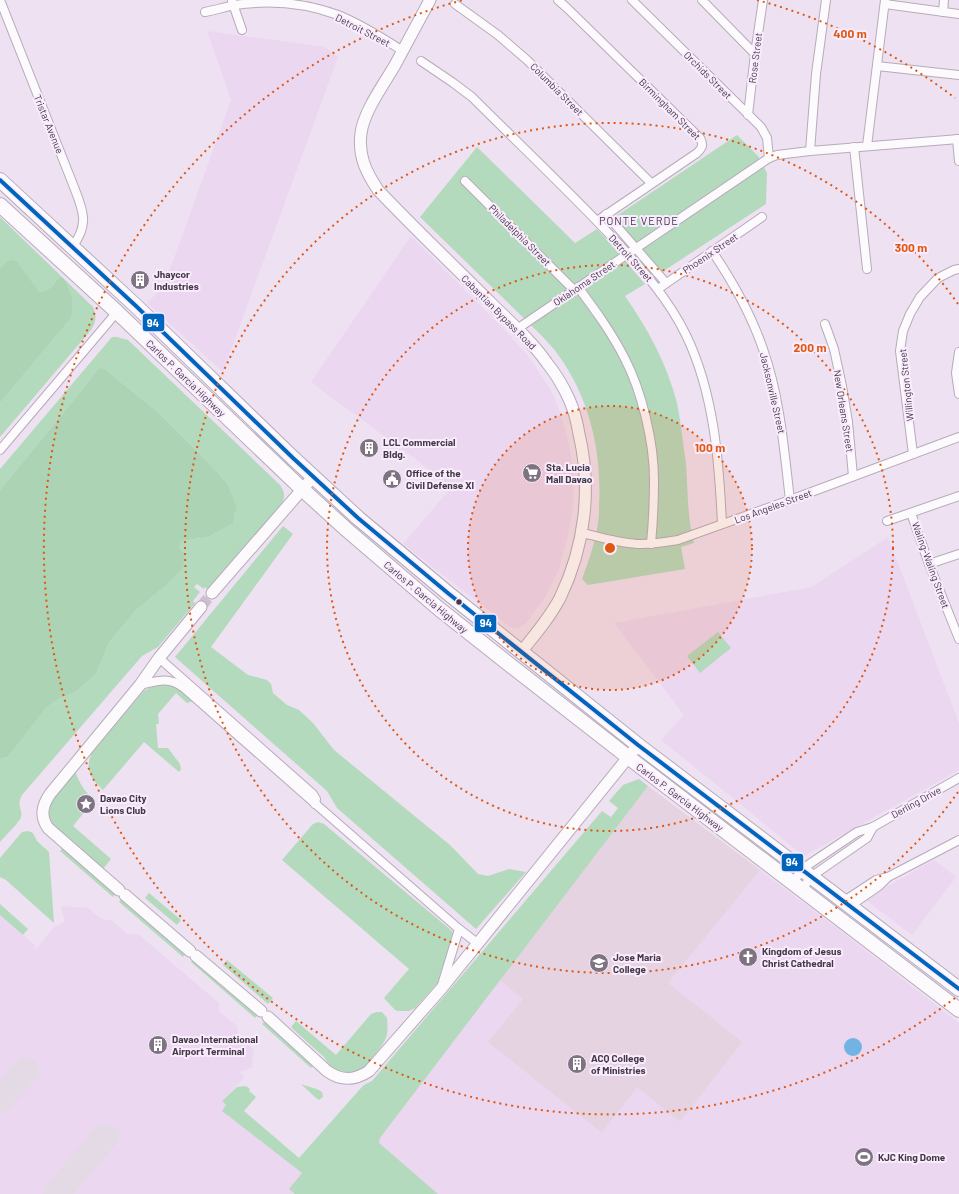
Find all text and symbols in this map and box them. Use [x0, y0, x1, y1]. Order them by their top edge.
street label: Detroit Street [334, 11, 393, 49]
text: 400 m [833, 26, 867, 40]
street label: Rose Street [746, 32, 764, 84]
street label: Orchids Street [682, 49, 735, 102]
street label: Columbia Street [528, 60, 586, 118]
street label: Birmingham Street [637, 76, 704, 143]
street label: Tristar Avenue [32, 93, 66, 155]
street label: Philadelphia Street [487, 202, 554, 269]
district label: PONTE VERDE [599, 214, 679, 227]
street label: Phoenix Street [680, 230, 740, 276]
street label: Detroit Street [607, 232, 656, 284]
text: 300 m [895, 240, 927, 254]
street label: Oklahoma Street [551, 258, 618, 308]
place label: Jhaycor Industries [154, 268, 199, 292]
building icon: Jhaycor Industries [129, 269, 151, 291]
street label: Cabantian Bypass Road [459, 272, 539, 352]
line badge: 94 [142, 313, 165, 332]
text: 94 [147, 316, 160, 329]
street label: Carlos P. Garcia Highway [144, 337, 228, 419]
text: 200 m [794, 340, 826, 354]
street label: Willington Street [896, 348, 916, 422]
street label: Jacksonville Street [758, 351, 788, 435]
street label: New Orleans Street [832, 369, 856, 453]
place label: LCL Commercial Bldg. [383, 436, 456, 460]
building icon: LCL Commercial Bldg. [358, 437, 380, 459]
text: 100 m [695, 440, 725, 454]
place label: Sta. Lucia Mall Davao [546, 461, 593, 485]
supermarket icon: Sta. Lucia Mall Davao [521, 462, 543, 484]
place label: Office of the Civil Defense XI [406, 467, 475, 491]
public building icon: Office of the Civil Defense XI [381, 468, 403, 490]
street label: Los Angeles Street [733, 486, 814, 526]
street label: Waling-Waling Street [910, 520, 952, 610]
centre of rings [603, 541, 617, 555]
street label: Carlos P. Garcia Highway [382, 558, 471, 636]
unlabelled marker [454, 597, 464, 607]
line badge: 94 [474, 614, 497, 633]
text: 94 [480, 616, 493, 629]
street label: Carlos P. Garcia Highway [634, 760, 726, 834]
street label: Derling Drive [889, 783, 943, 821]
place label: Davao City Lions Club [100, 792, 147, 816]
place icon: Davao City Lions Club [75, 793, 97, 815]
line badge: 94 [781, 853, 804, 872]
text: 94 [786, 855, 799, 868]
place label: Kingdom of Jesus Christ Cathedral [762, 945, 841, 969]
church icon: Kingdom of Jesus Christ Cathedral [737, 946, 759, 968]
place label: Jose Maria College [613, 951, 661, 975]
school or university icon: Jose Maria College [588, 952, 610, 974]
place label: Davao International Airport Terminal [172, 1033, 258, 1057]
building icon: Davao International Airport Terminal [147, 1034, 169, 1056]
place label: ACQ College of Ministries [591, 1052, 646, 1076]
building icon: ACQ College of Ministries [566, 1053, 588, 1075]
sports icon: KJC King Dome [853, 1146, 875, 1168]
place label: KJC King Dome [878, 1151, 946, 1163]

